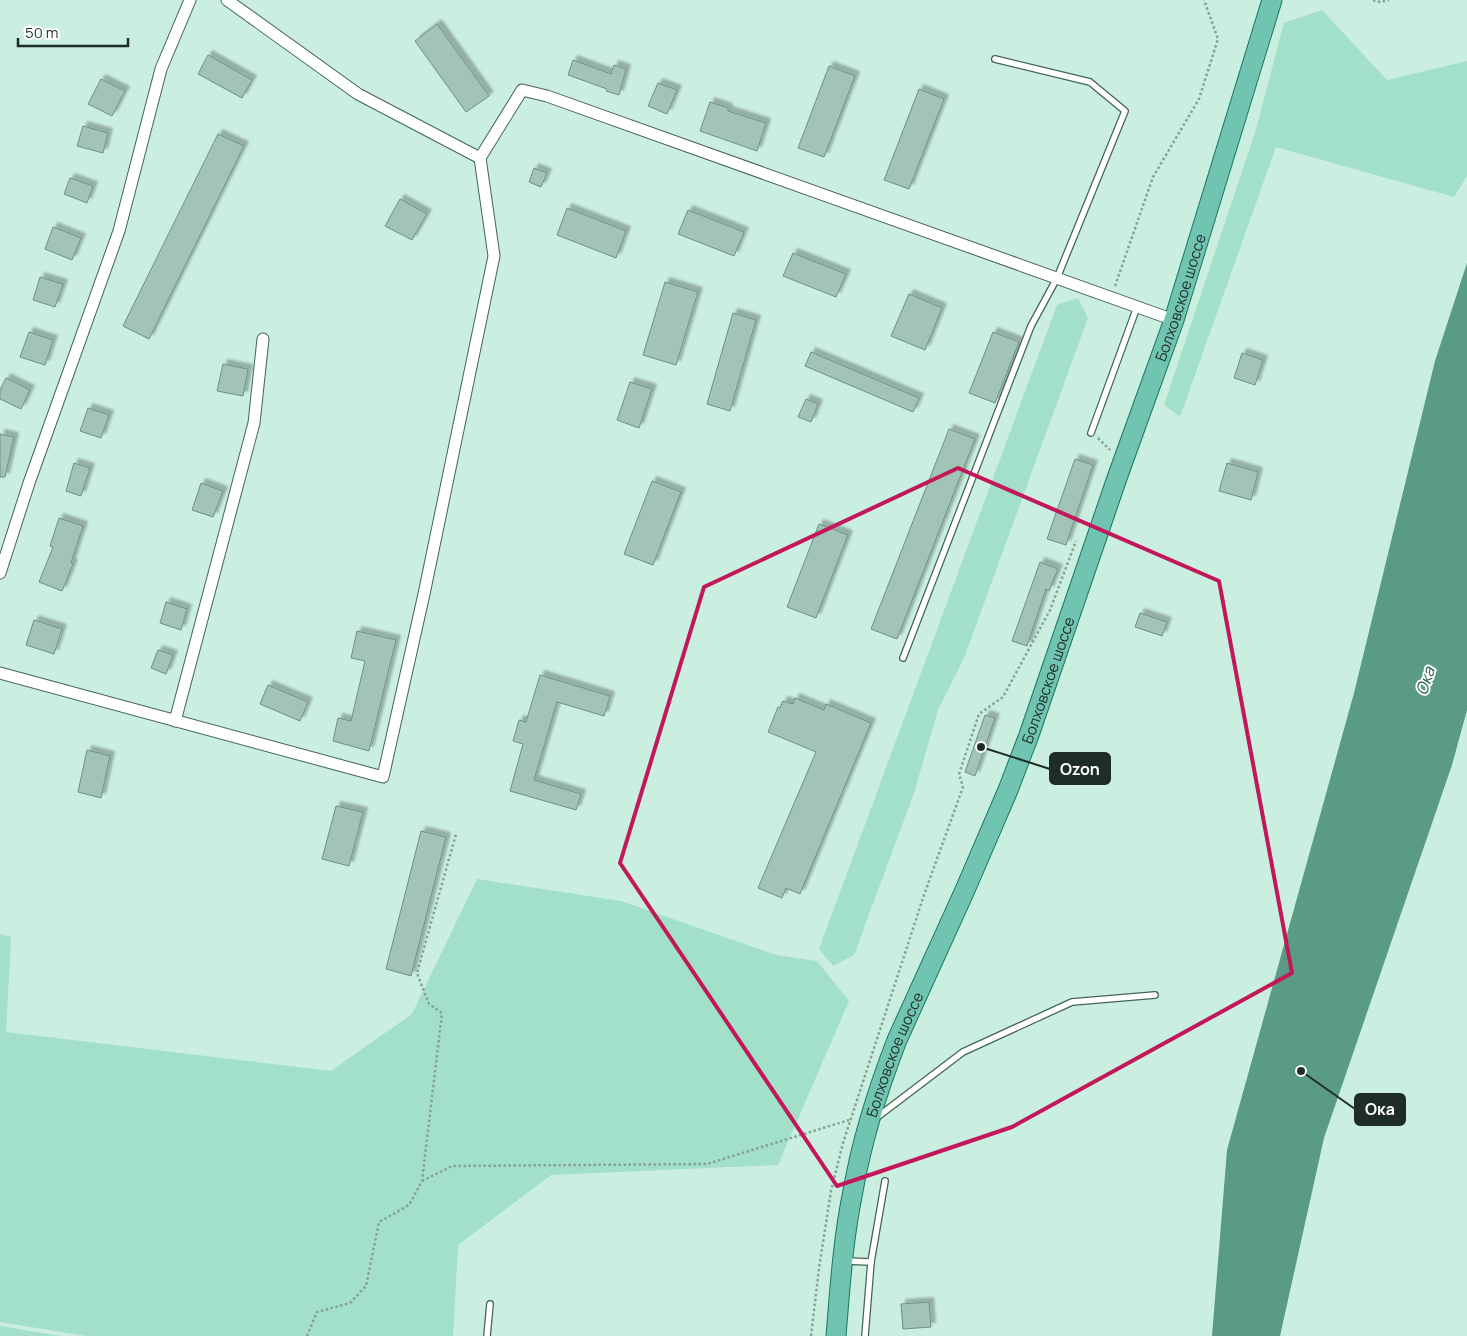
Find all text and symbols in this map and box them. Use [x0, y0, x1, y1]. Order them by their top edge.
scale bar [18, 15, 128, 47]
text: 50 m [25, 22, 59, 43]
street label: Болховское шоссе [1150, 231, 1210, 364]
street label: Болховское шоссе [1016, 614, 1079, 747]
water label: Ока [1410, 663, 1440, 698]
callout: Ozon [1050, 753, 1110, 784]
text: Ozon [1060, 758, 1100, 780]
street label: Болховское шоссе [861, 988, 928, 1120]
callout: Ока [1355, 1094, 1405, 1125]
text: Ока [1365, 1098, 1395, 1120]

